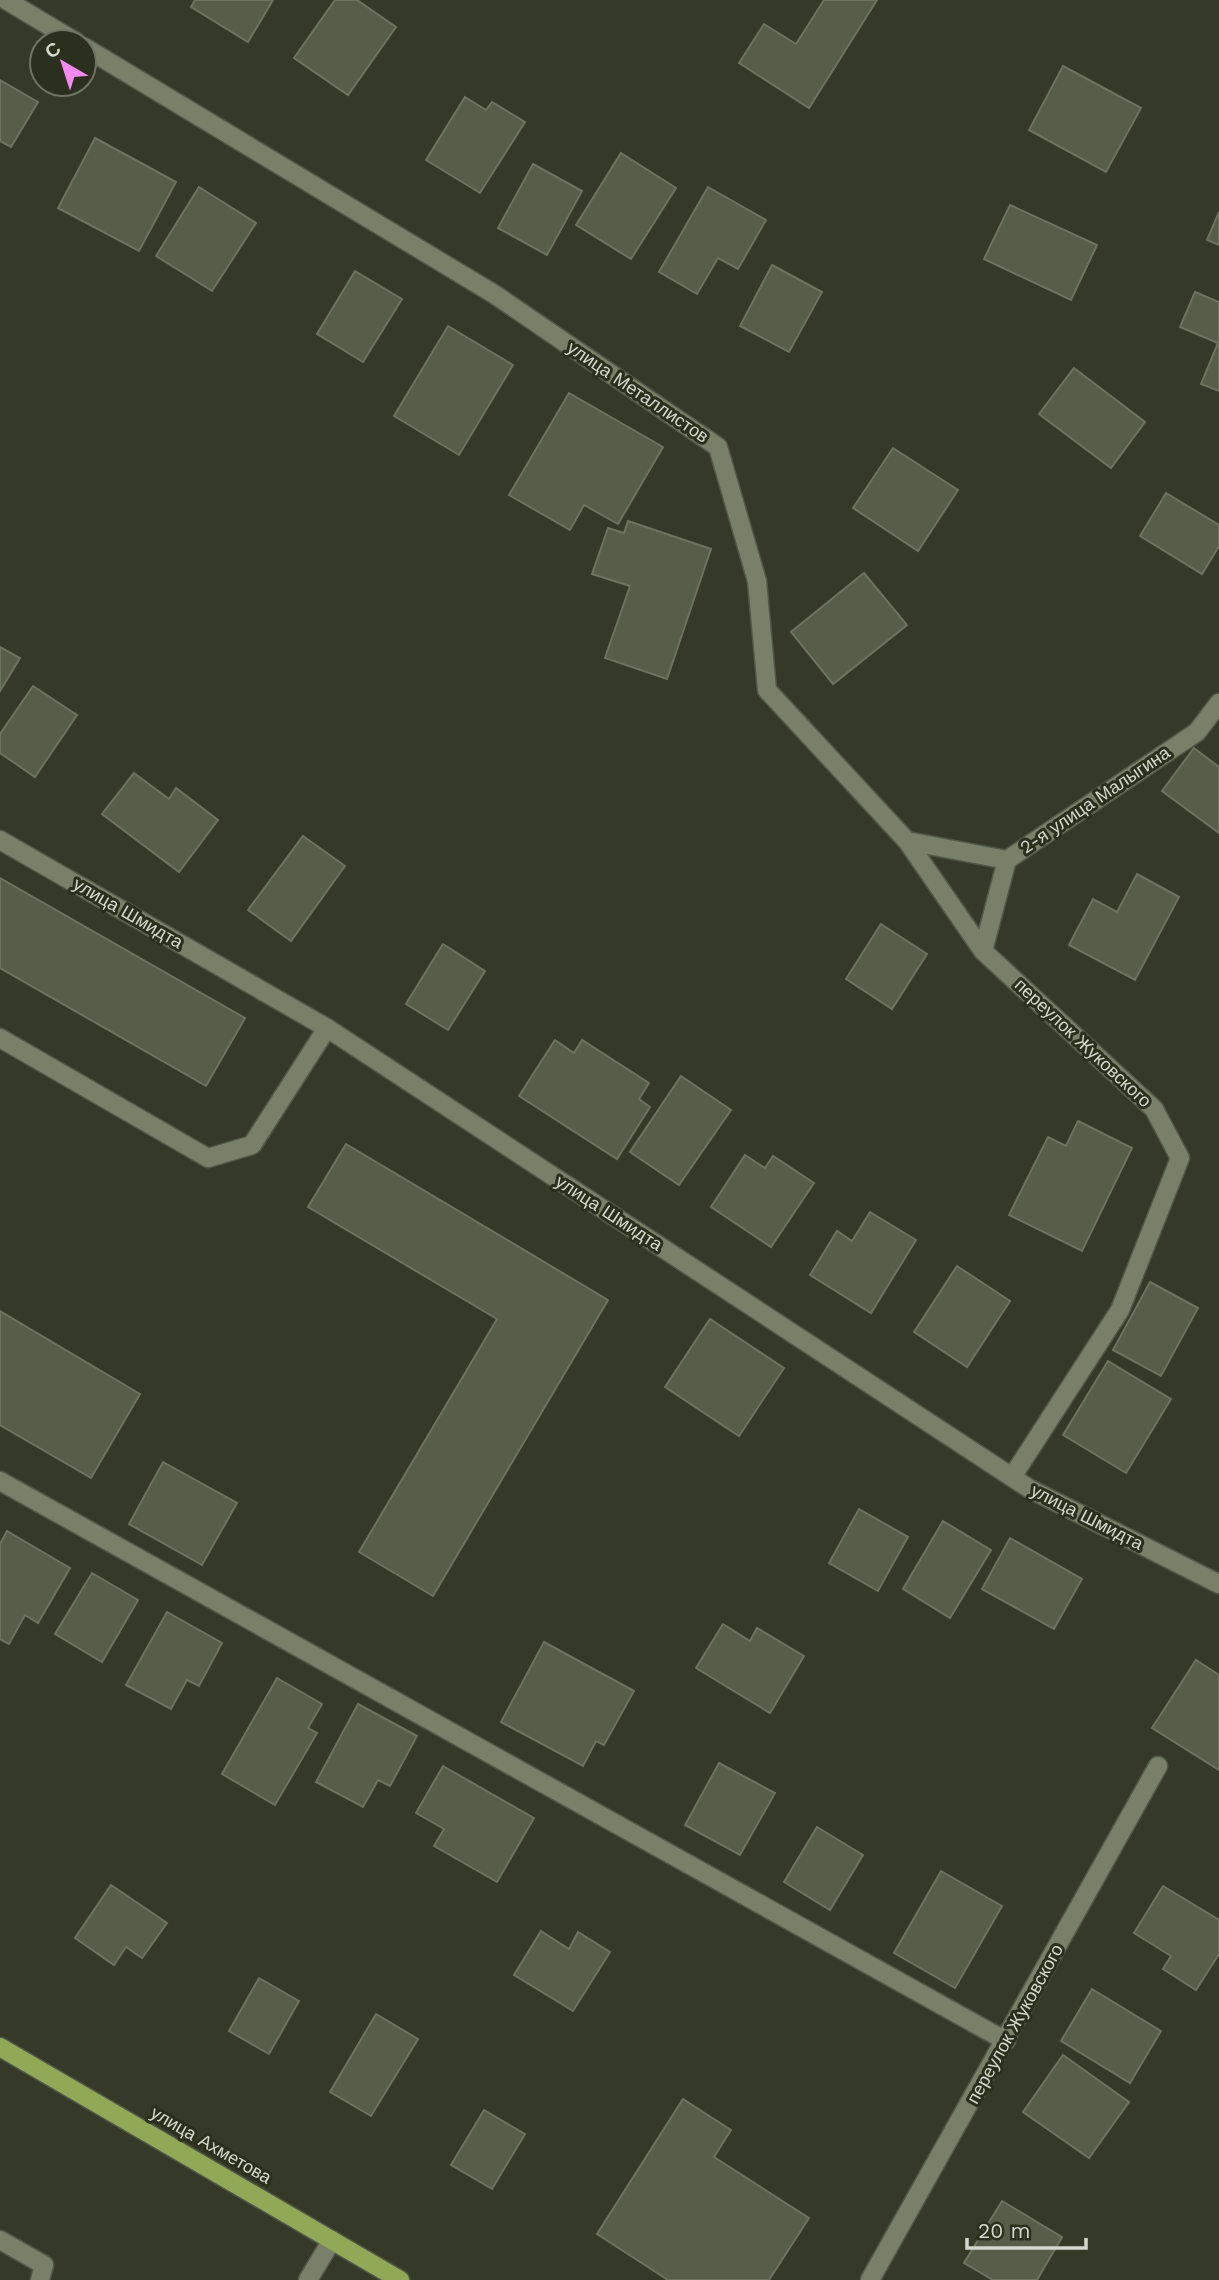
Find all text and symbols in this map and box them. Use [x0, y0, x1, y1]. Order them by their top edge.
north arrow [28, 28, 98, 98]
text: С [40, 37, 65, 63]
street label: улица Металлистов [564, 336, 713, 447]
street label: 2-я улица Малыгина [1016, 741, 1174, 858]
street label: улица Шмидта [70, 873, 188, 953]
street label: переулок Жуковского [1011, 974, 1156, 1111]
street label: улица Шмидта [552, 1170, 667, 1255]
street label: улица Шмидта [1028, 1479, 1148, 1554]
street label: переулок Жуковского [962, 1940, 1067, 2107]
street label: улица Ахметова [147, 2102, 276, 2188]
scale bar [967, 2206, 1086, 2250]
text: 20 m [978, 2218, 1030, 2243]

